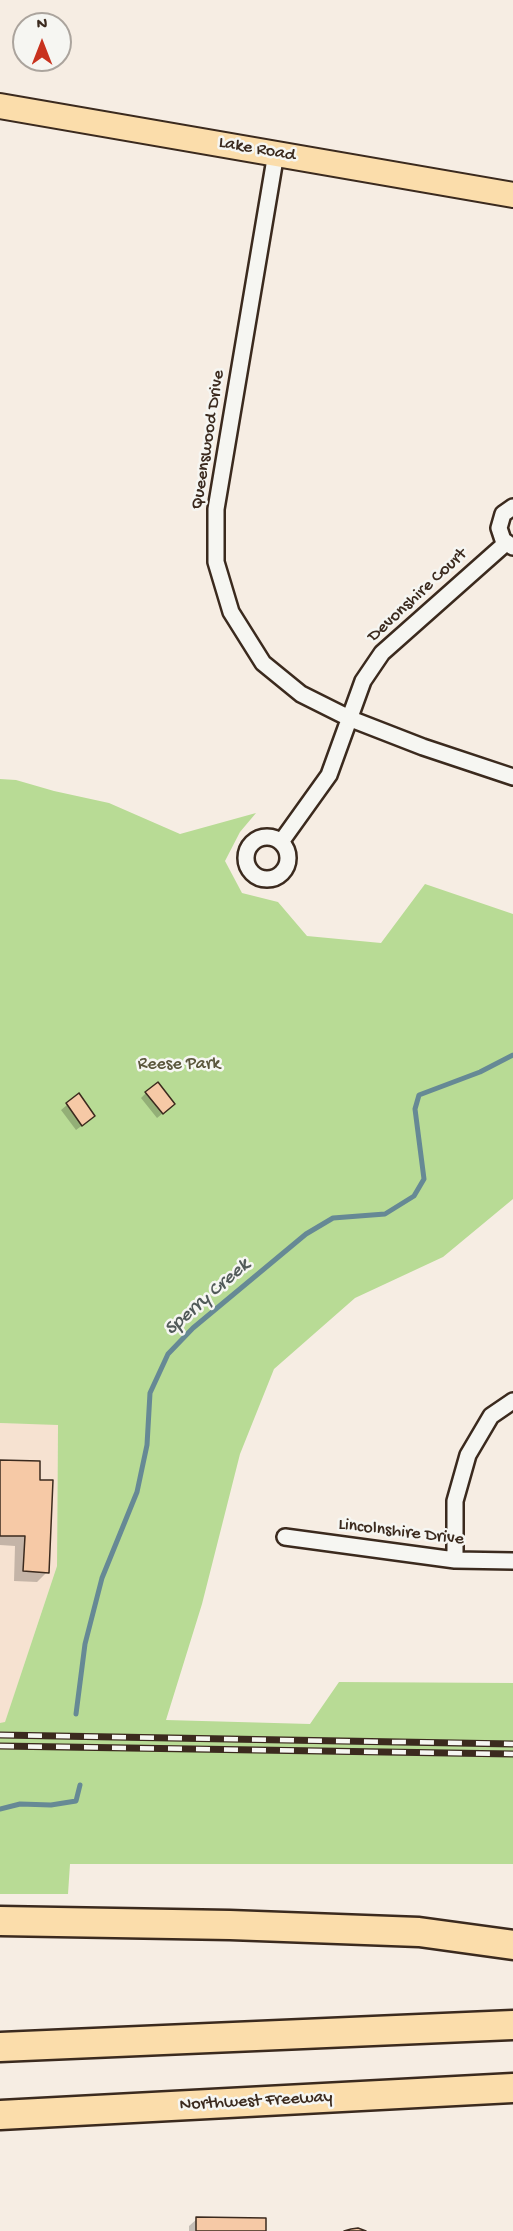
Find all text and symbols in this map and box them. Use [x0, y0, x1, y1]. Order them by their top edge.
north arrow [12, 12, 72, 72]
text: N [37, 16, 47, 35]
street label: Lake Road [217, 133, 297, 167]
street label: Queenswood Drive [187, 369, 231, 511]
street label: Devonshire Court [364, 544, 472, 648]
park label: Reese Park [138, 1054, 220, 1076]
water label: Sperry Creek [160, 1254, 256, 1342]
street label: Lincolnshire Drive [337, 1515, 465, 1551]
street label: Northwest Freeway [179, 2087, 333, 2117]

